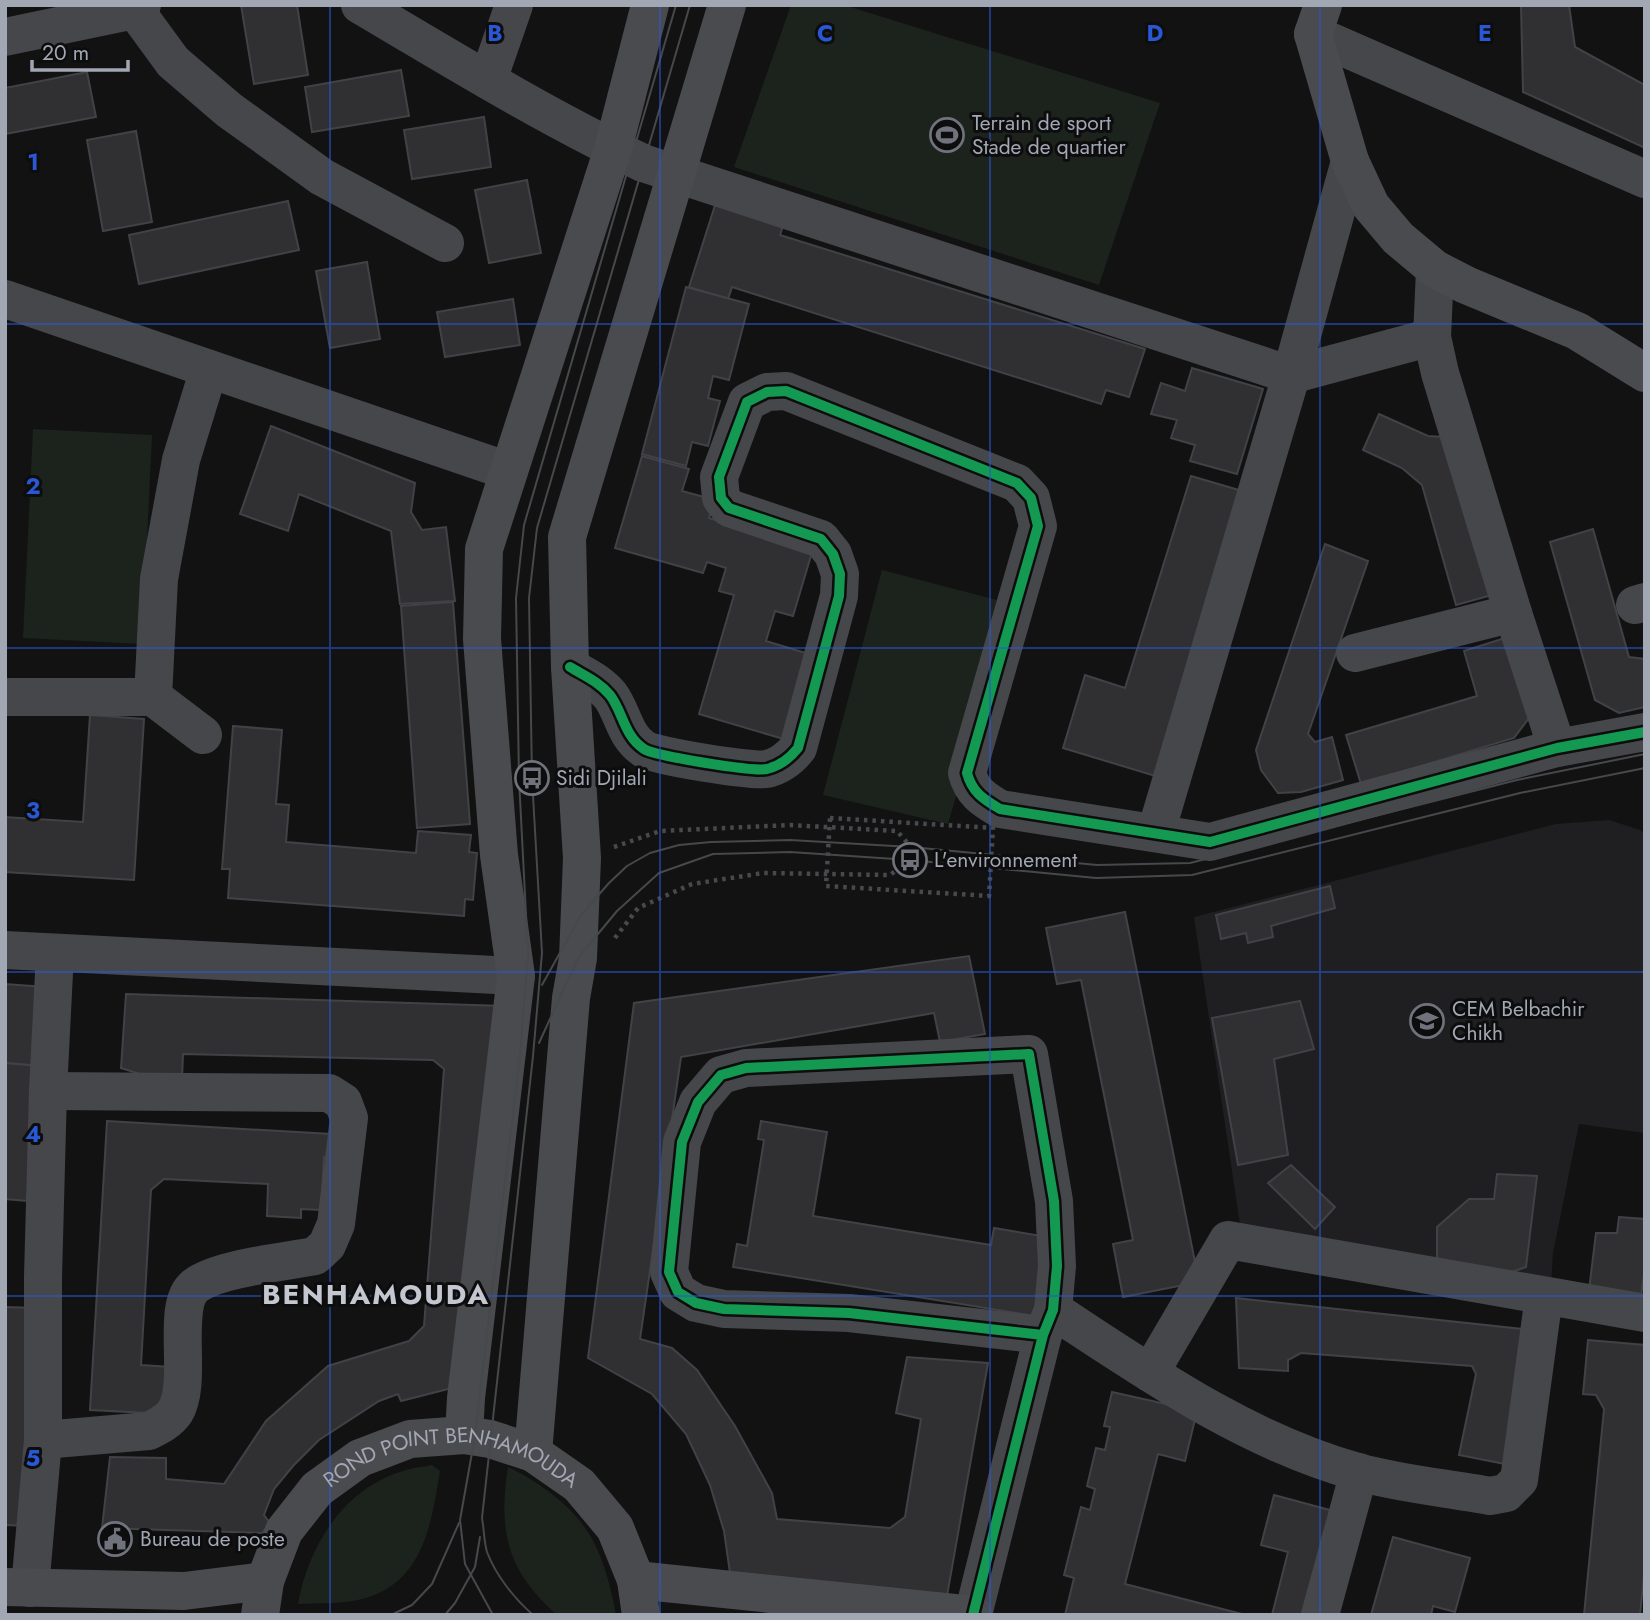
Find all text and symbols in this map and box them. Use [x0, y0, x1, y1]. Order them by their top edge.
text: B [487, 16, 503, 50]
text: C [817, 16, 833, 50]
text: D [1147, 16, 1164, 50]
text: E [1478, 16, 1492, 50]
scale bar [32, 28, 128, 72]
text: 20 m [42, 38, 89, 68]
place label: Terrain de sport Stade de quartier [972, 108, 1126, 162]
sports icon: Terrain de sport Stade de quartier [928, 116, 966, 154]
text: 1 [27, 145, 39, 179]
text: 2 [25, 469, 41, 503]
bus stop icon: Sidi Djilali [513, 759, 551, 797]
place label: Sidi Djilali [556, 763, 647, 793]
text: 3 [26, 793, 40, 827]
bus stop icon: L'environnement [891, 841, 929, 879]
place label: L'environnement [934, 845, 1077, 875]
place label: CEM Belbachir Chikh [1452, 994, 1585, 1048]
school or university icon: CEM Belbachir Chikh [1408, 1002, 1446, 1040]
text: 4 [25, 1117, 41, 1151]
district label: BENHAMOUDA [262, 1274, 490, 1315]
text: ROND POINT BENHAMOUDA [317, 1420, 585, 1495]
text: 5 [26, 1441, 40, 1475]
street label: ROND POINT BENHAMOUDA [313, 1476, 587, 1502]
public building icon: Bureau de poste [96, 1520, 134, 1558]
place label: Bureau de poste [140, 1524, 285, 1554]

